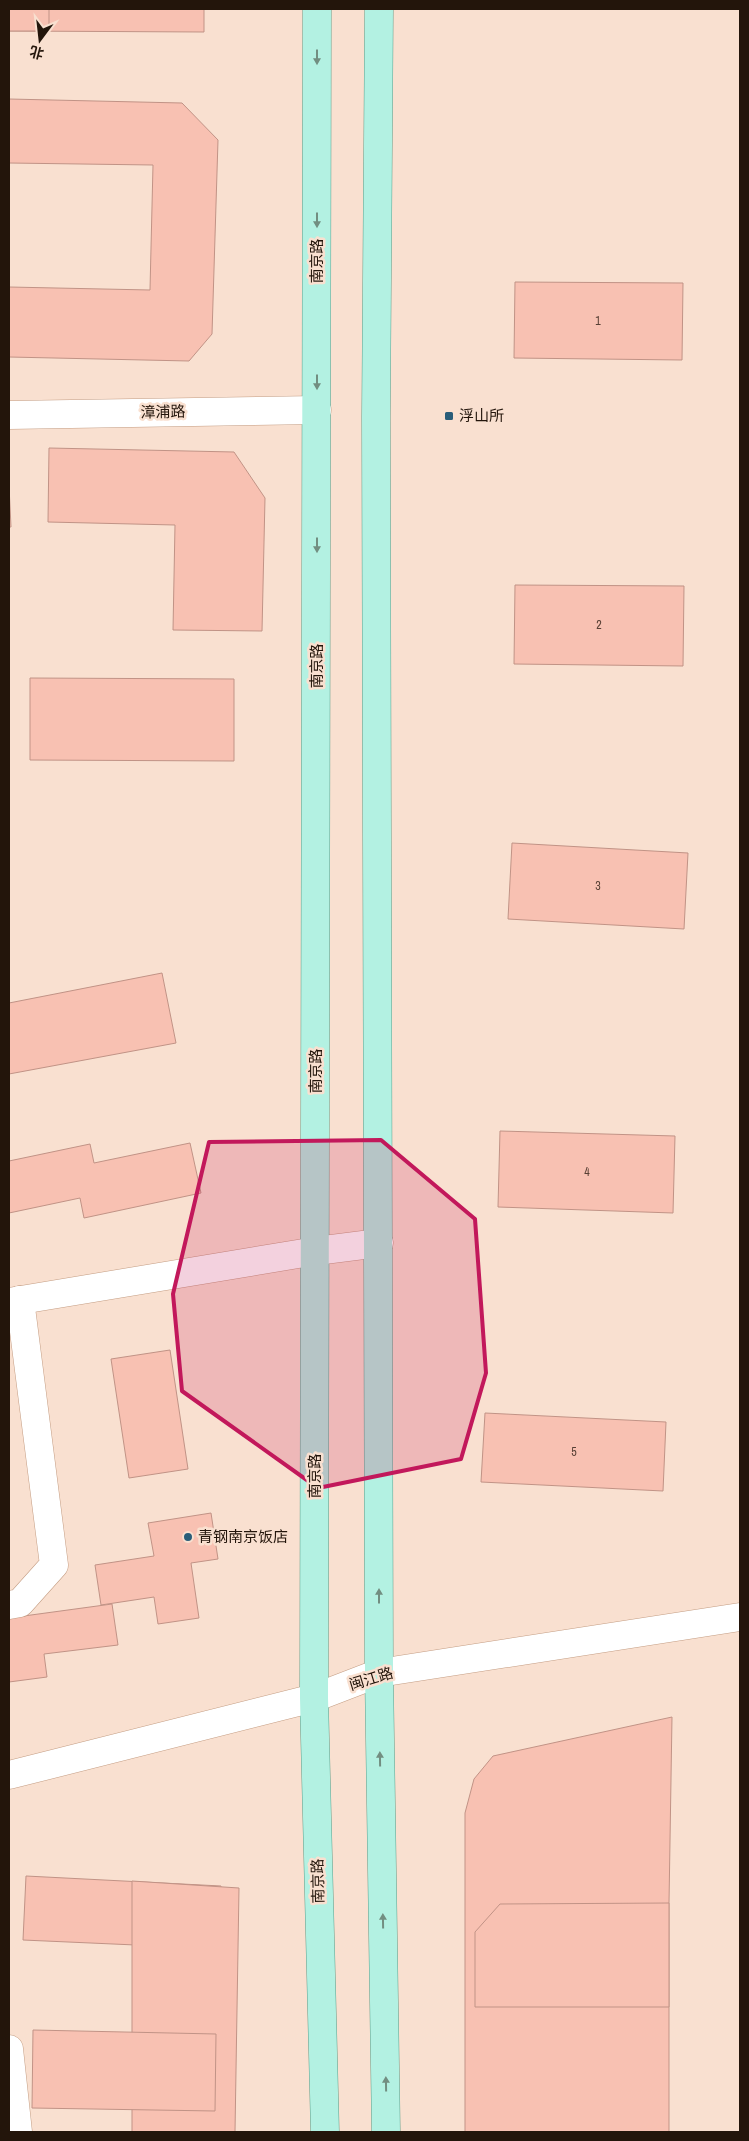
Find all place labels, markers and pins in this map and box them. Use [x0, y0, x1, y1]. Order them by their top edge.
place label: 浮山所 [459, 405, 504, 426]
marker: 浮山所 [443, 410, 455, 422]
place label: 青钢南京饭店 [198, 1526, 288, 1547]
marker: 青钢南京饭店 [182, 1531, 194, 1543]

